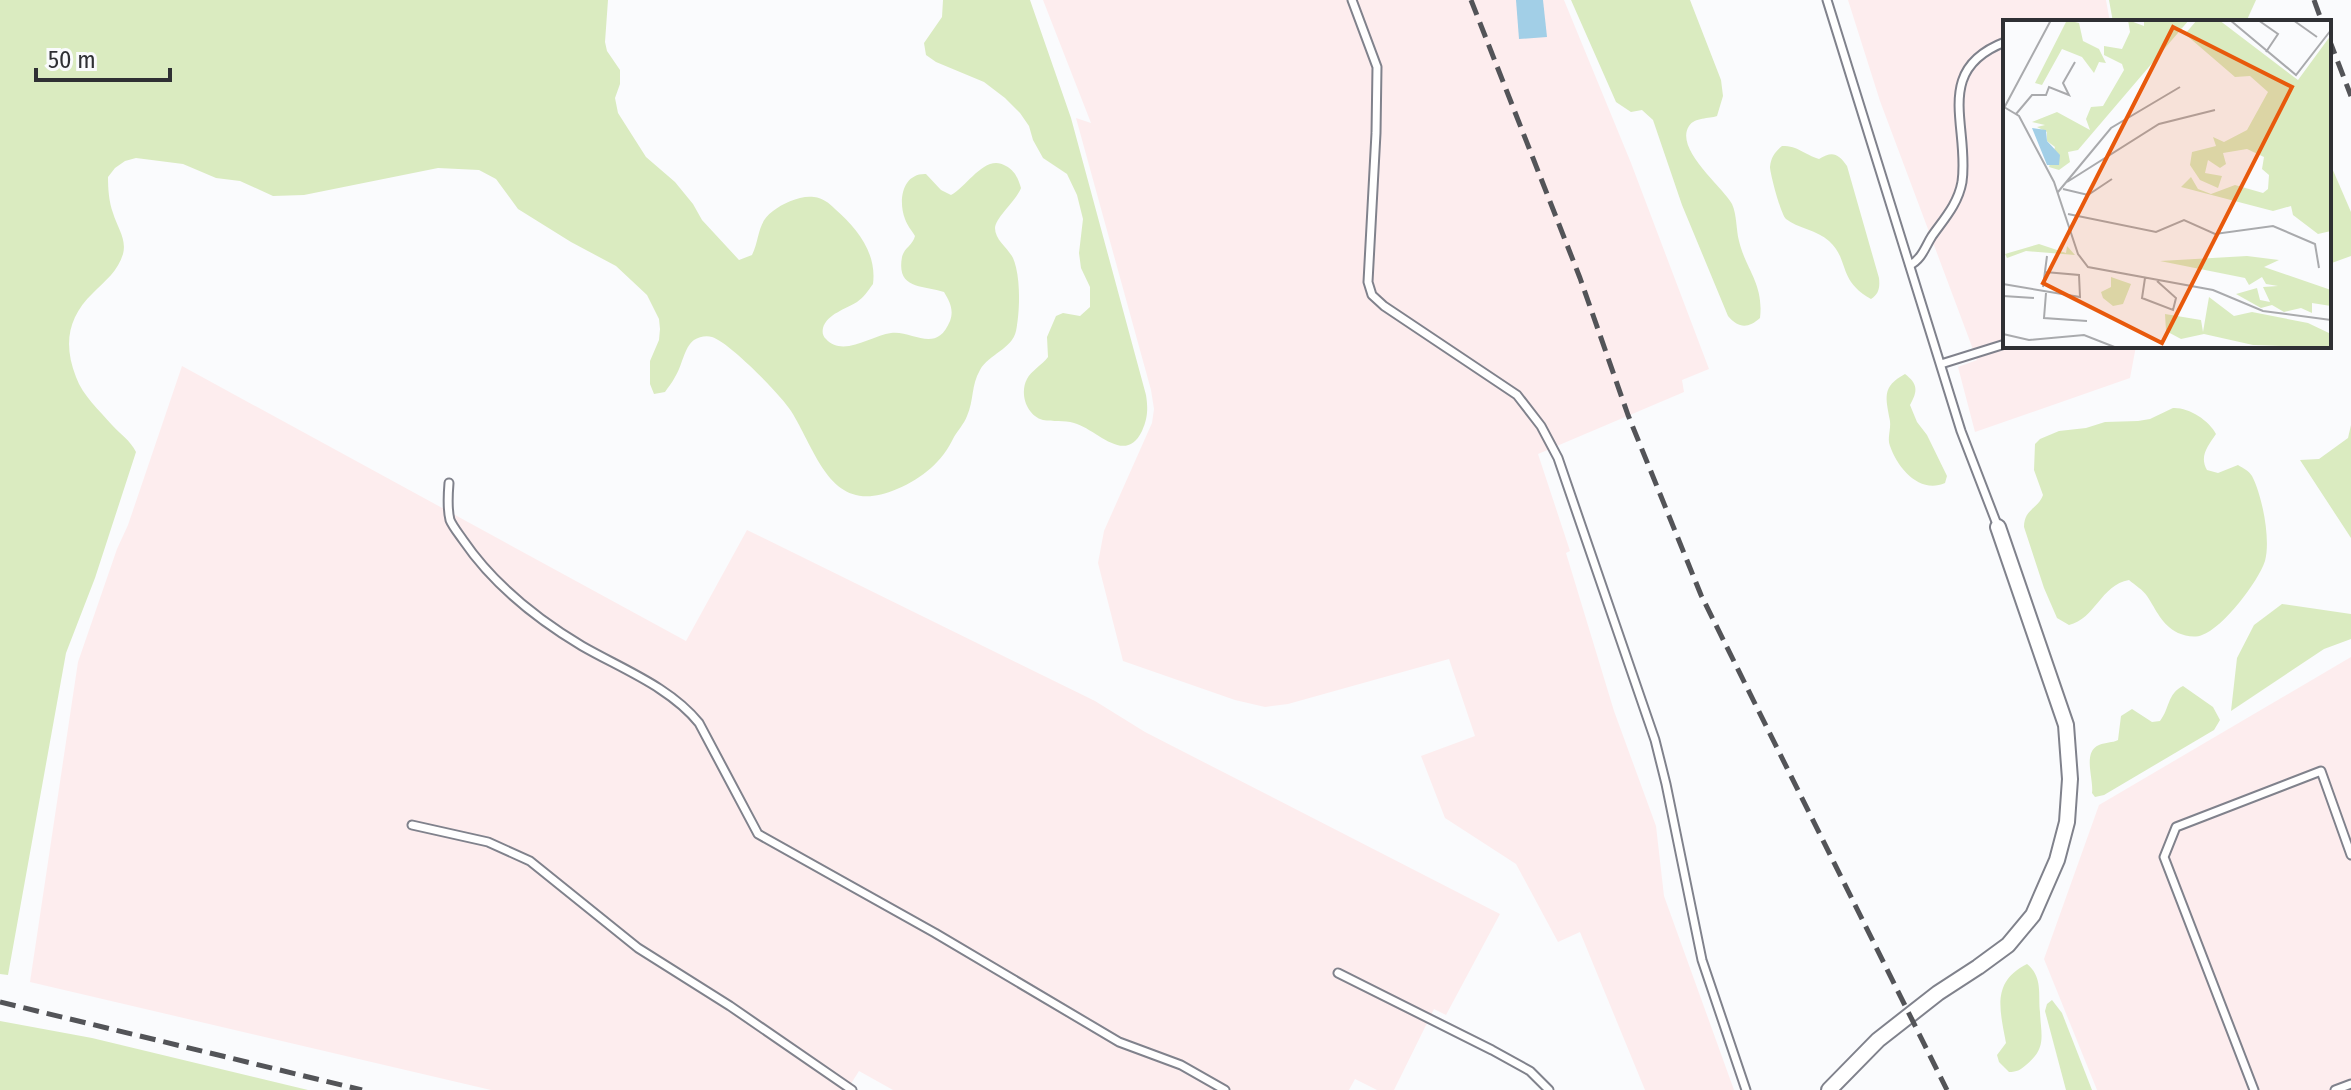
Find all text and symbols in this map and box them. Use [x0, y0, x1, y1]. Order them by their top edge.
inset map [2003, 20, 2331, 348]
scale bar [36, 32, 170, 82]
text: 50 m [48, 46, 96, 74]

